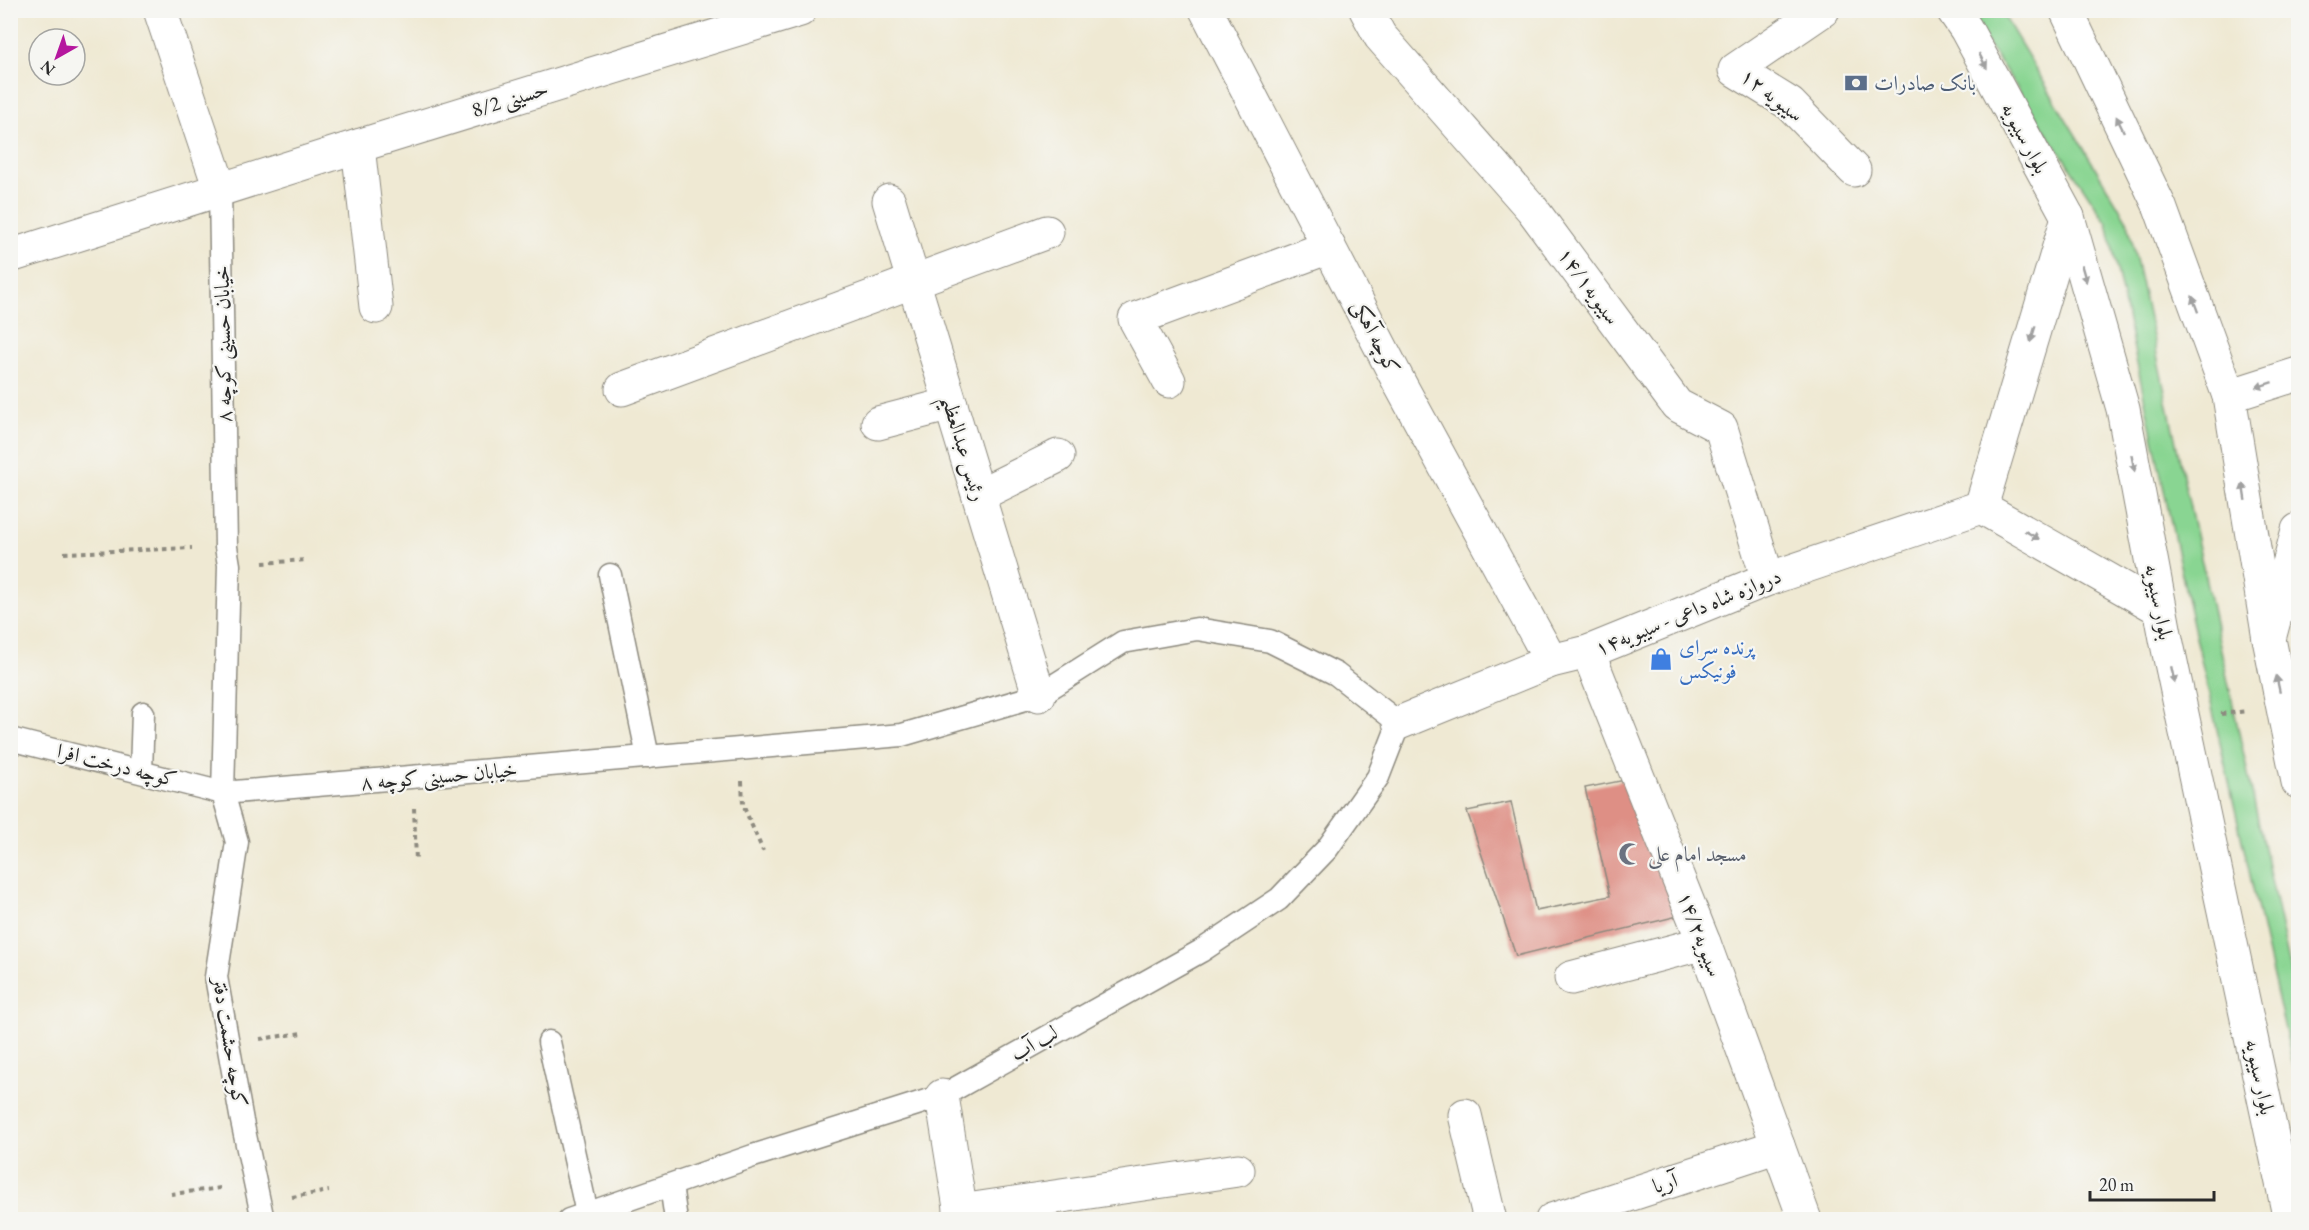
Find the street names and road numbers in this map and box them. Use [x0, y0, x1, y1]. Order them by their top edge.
street label: سیبویه ۱۲ [1735, 62, 1809, 128]
street label: 8/2 حسینی [468, 74, 552, 125]
street label: بلوار سیبویه [1995, 97, 2055, 178]
street label: سیبویه۱۴/۱ [1552, 242, 1627, 330]
street label: خیابان حسینی کوچه ۸ [208, 265, 239, 423]
street label: کوچه آهکی [1345, 295, 1407, 379]
street label: رئیس عبدالعظیم [928, 391, 993, 507]
street label: بلوار سیبویه [2139, 561, 2180, 642]
street label: دروازه شاه داعی - سیبویه۱۴ [1591, 562, 1785, 661]
street label: کوچه درخت افرا [54, 737, 180, 793]
street label: خیابان حسینی کوچه ۸ [359, 755, 519, 798]
street label: سیبویه۱۴/۲ [1672, 887, 1729, 980]
street label: کوچه حشمت دفتر [206, 973, 254, 1109]
street label: لب آب [1005, 1018, 1063, 1068]
street label: بلوار سیبویه [2239, 1036, 2282, 1117]
street label: آریا [1649, 1165, 1683, 1199]

